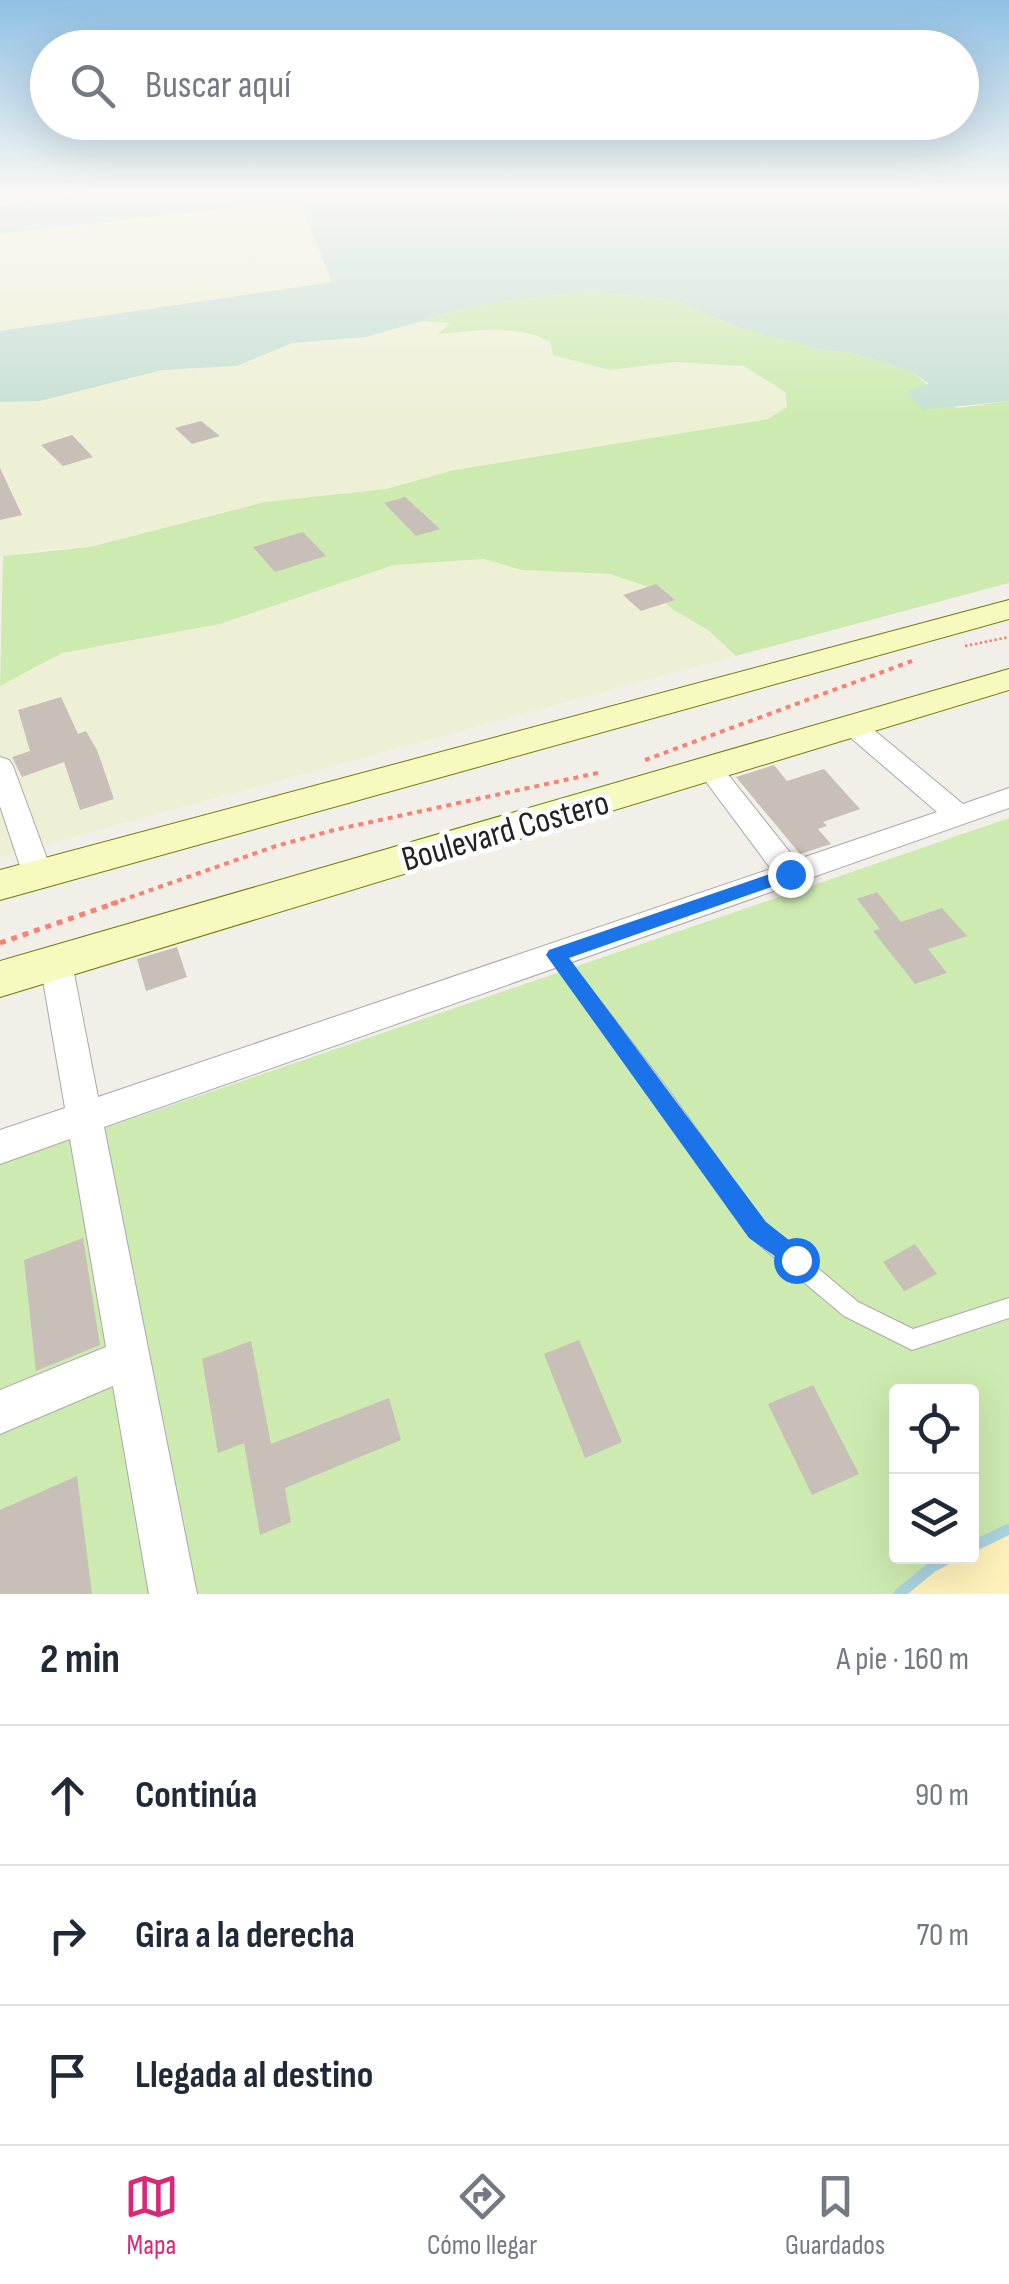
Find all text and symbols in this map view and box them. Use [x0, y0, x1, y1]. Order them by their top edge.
search box [30, 30, 979, 140]
icon: search [65, 58, 120, 113]
text: Buscar aquí [145, 63, 291, 108]
street label: Boulevard Costero [397, 781, 614, 882]
route end [768, 852, 814, 898]
route start [774, 1238, 820, 1284]
map controls [889, 1384, 979, 1564]
button: locate [889, 1384, 979, 1474]
button: layers [889, 1474, 979, 1564]
text: 2 min [40, 1634, 120, 1685]
text: A pie · 160 m [836, 1640, 969, 1679]
icon: ahead [40, 1768, 95, 1823]
text: Continúa [135, 1773, 257, 1818]
text: 90 m [915, 1776, 969, 1815]
icon: right [40, 1908, 95, 1963]
text: Gira a la derecha [135, 1913, 355, 1958]
text: 70 m [916, 1916, 969, 1955]
icon: arrive [40, 2048, 95, 2103]
text: Llegada al destino [135, 2053, 373, 2098]
tab: Mapa [124, 2169, 179, 2262]
tab: Cómo llegar [427, 2169, 537, 2262]
tab: Guardados [785, 2169, 885, 2262]

